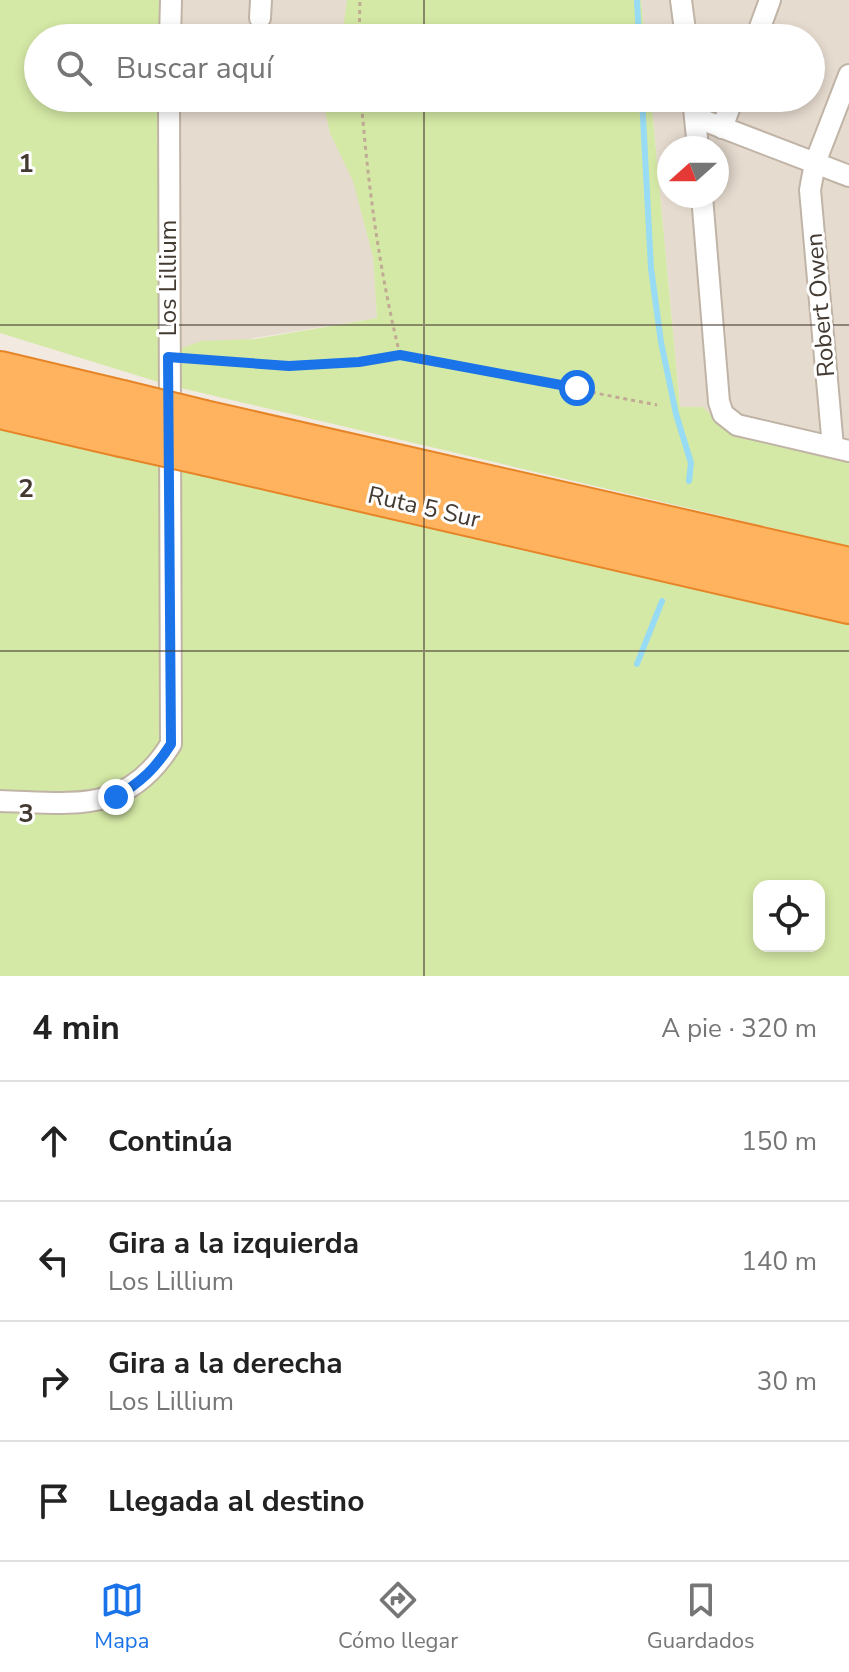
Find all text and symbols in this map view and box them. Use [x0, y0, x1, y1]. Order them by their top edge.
search box [24, 24, 825, 112]
icon: search [52, 46, 96, 90]
text: Buscar aquí [116, 48, 273, 89]
north arrow [657, 136, 729, 208]
text: 1 [18, 146, 34, 181]
street label: Los Lillium [152, 220, 184, 336]
street label: Robert Owen [798, 232, 842, 378]
route start [559, 370, 595, 406]
text: 2 [18, 471, 34, 506]
street label: Ruta 5 Sur [365, 479, 484, 536]
route end [98, 779, 134, 815]
text: 3 [18, 796, 34, 831]
map controls [753, 880, 825, 952]
button: locate [753, 880, 825, 952]
text: 4 min [32, 1005, 120, 1051]
text: A pie · 320 m [661, 1011, 817, 1046]
icon: ahead [32, 1119, 76, 1163]
text: Continúa [108, 1121, 233, 1162]
text: 150 m [741, 1124, 817, 1159]
text: Gira a la izquierda [108, 1223, 359, 1264]
icon: left [32, 1239, 76, 1283]
text: 140 m [741, 1244, 817, 1279]
text: Los Lillium [108, 1264, 234, 1299]
text: Gira a la derecha [108, 1343, 343, 1384]
icon: right [32, 1359, 76, 1403]
text: 30 m [757, 1364, 817, 1399]
text: Los Lillium [108, 1384, 234, 1419]
icon: arrive [32, 1479, 76, 1523]
text: Llegada al destino [108, 1481, 364, 1522]
tab: Mapa [94, 1578, 149, 1656]
tab: Cómo llegar [338, 1578, 458, 1656]
tab: Guardados [647, 1578, 755, 1656]

